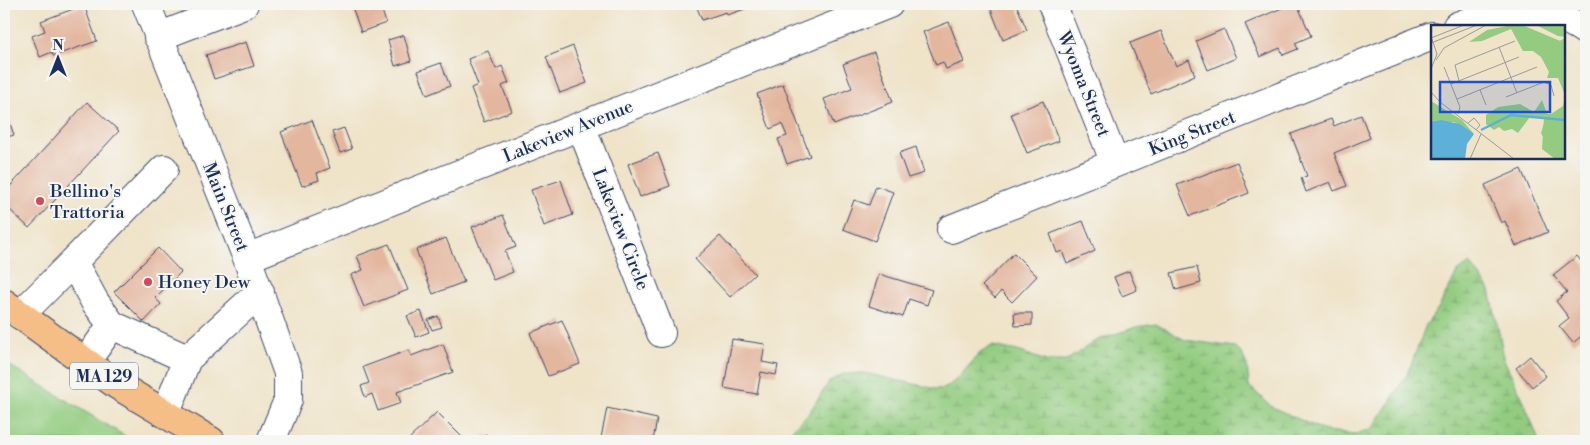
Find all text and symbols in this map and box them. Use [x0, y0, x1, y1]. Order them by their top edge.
inset map [1431, 25, 1565, 159]
street label: Wyoma Street [1052, 27, 1115, 141]
north arrow [32, 32, 82, 82]
text: N [52, 37, 64, 55]
street label: Lakeview Avenue [500, 95, 637, 168]
street label: King Street [1145, 105, 1240, 161]
street label: Main Street [197, 159, 254, 256]
street label: Lakeview Circle [587, 165, 654, 293]
place label: Bellino's Trattoria [49, 180, 125, 224]
marker: Bellino's Trattoria [34, 195, 46, 207]
place label: Honey Dew [158, 271, 251, 294]
marker: Honey Dew [142, 276, 154, 288]
road number: MA 129 [70, 362, 138, 390]

